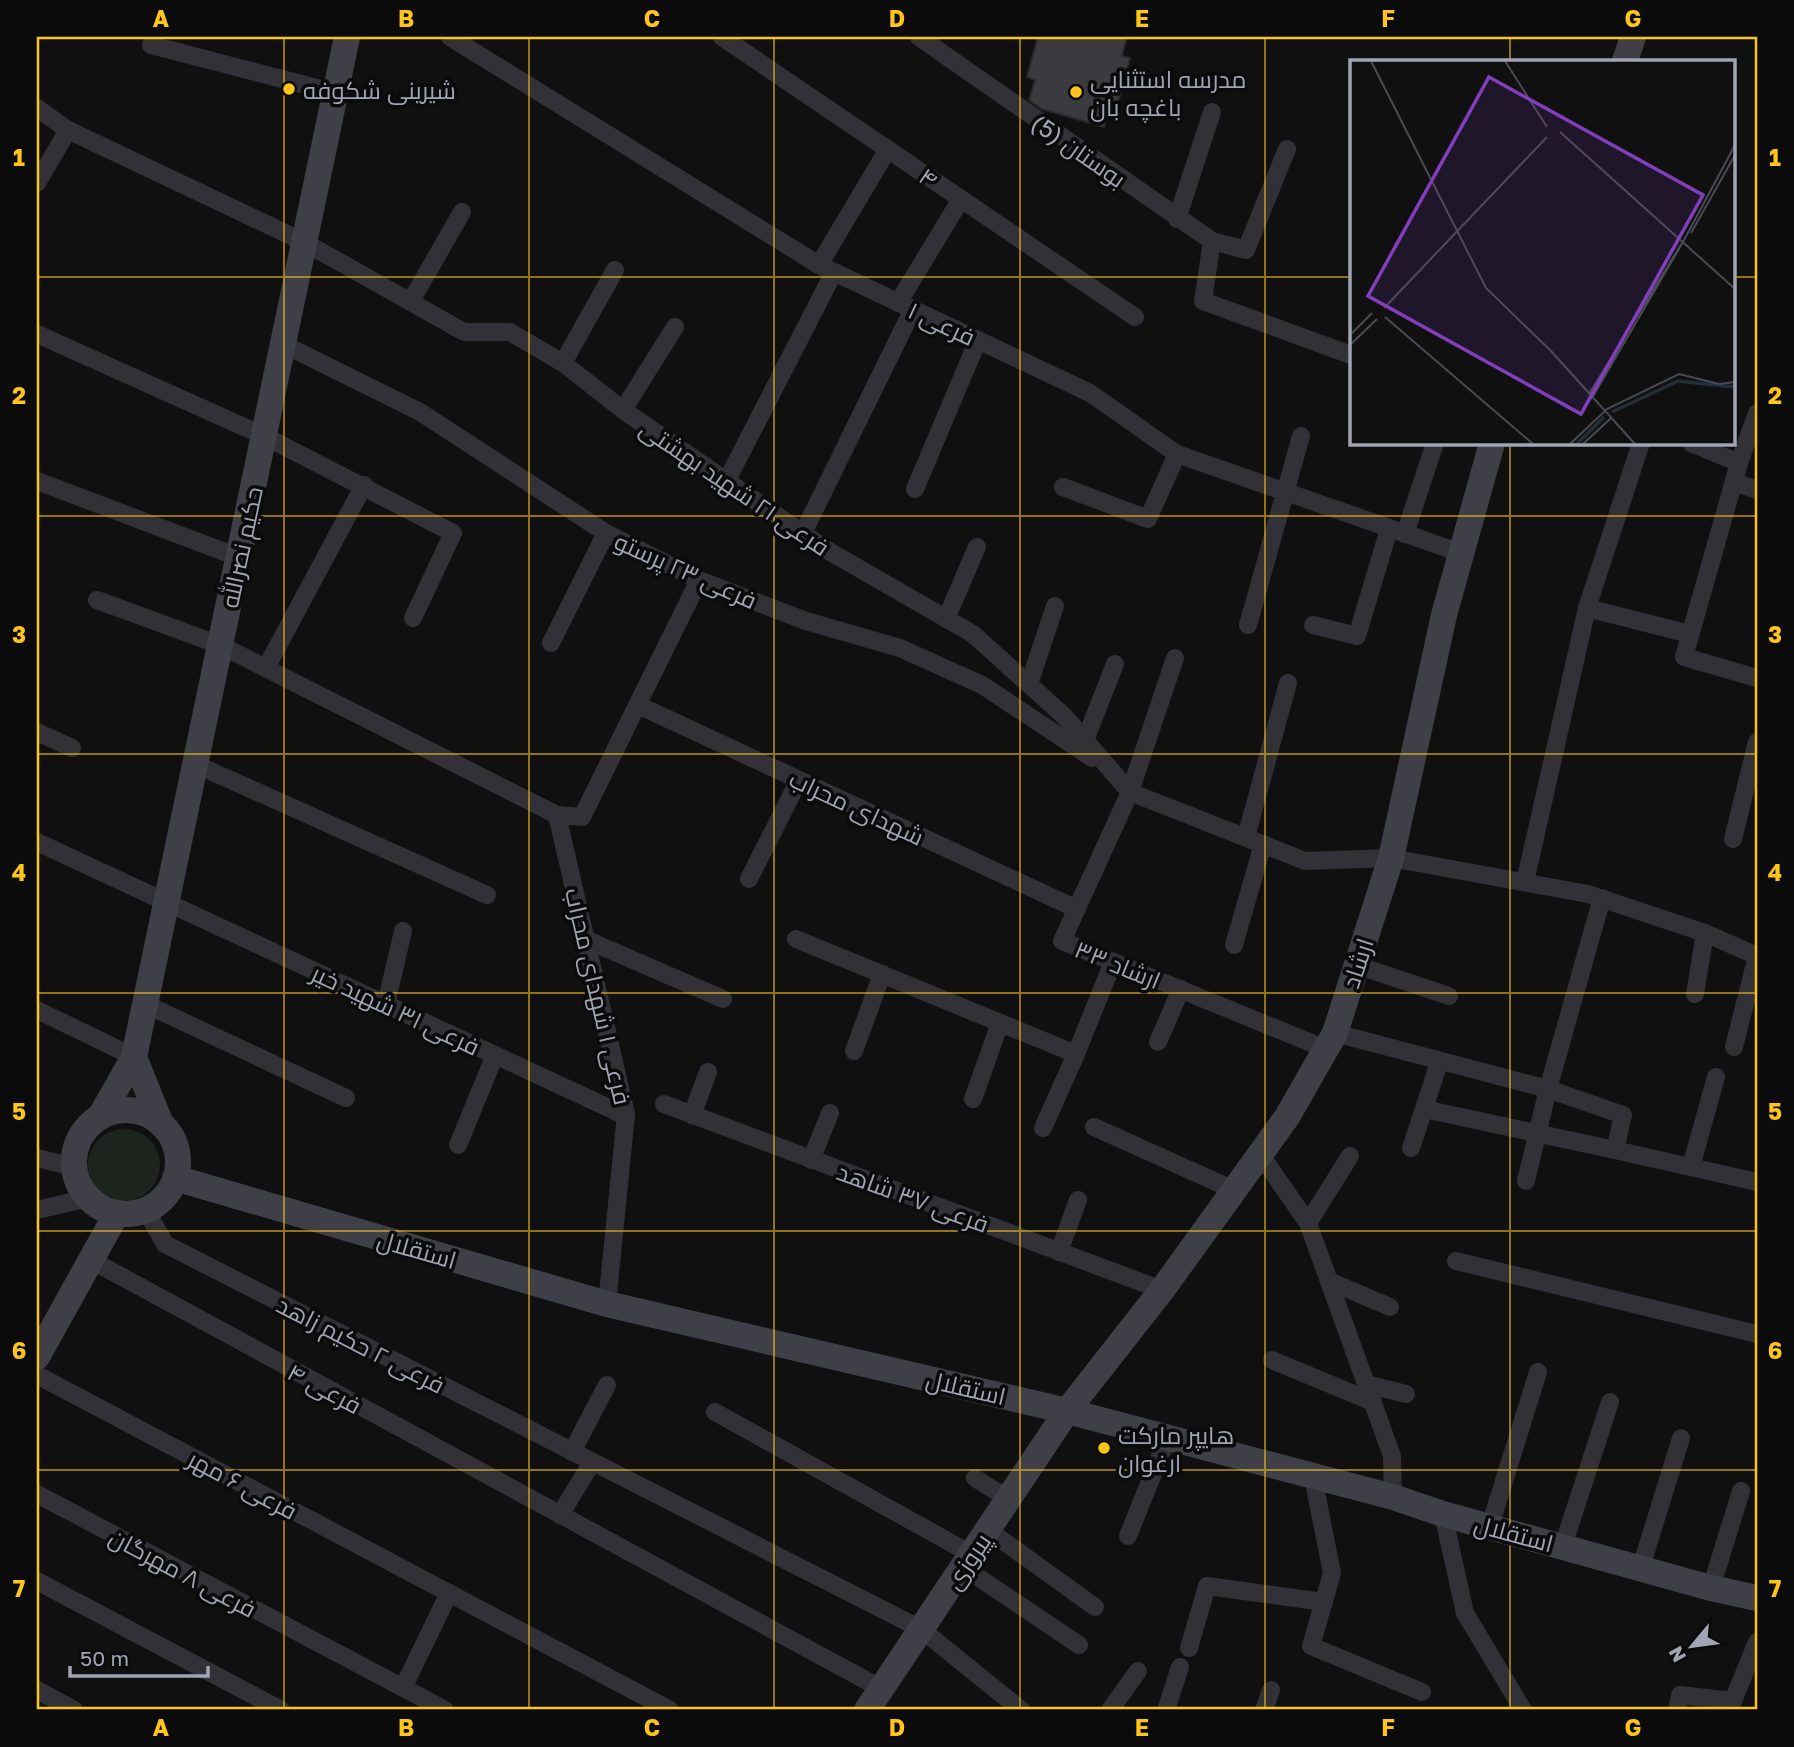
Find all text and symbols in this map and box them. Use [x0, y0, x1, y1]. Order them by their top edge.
text: A [153, 4, 170, 32]
text: B [398, 4, 414, 32]
text: C [644, 4, 660, 32]
text: D [889, 4, 905, 32]
text: E [1135, 4, 1149, 32]
text: F [1381, 4, 1395, 32]
text: G [1625, 4, 1641, 32]
inset map [1350, 60, 1734, 444]
place label: مدرسه استثنایی باغچه بان [1090, 64, 1246, 124]
place label: شیرینی شکوفه [303, 75, 456, 105]
marker: شیرینی شکوفه [281, 81, 297, 97]
marker: مدرسه استثنایی باغچه بان [1068, 84, 1084, 100]
street label: بوستان (5) [1026, 107, 1132, 194]
text: 1 [13, 143, 25, 171]
text: 1 [1769, 143, 1781, 171]
street label: ۴ [914, 161, 944, 193]
street label: فرعی ۱ [903, 295, 980, 352]
text: 2 [12, 381, 26, 409]
text: 2 [1768, 381, 1782, 409]
street label: فرعی ۲۱ شهید بهشتی [634, 413, 835, 562]
street label: حکیم نصرالله [214, 484, 271, 611]
street label: فرعی ۲۳ پرستو [609, 526, 762, 617]
text: 3 [12, 620, 26, 648]
text: 3 [1768, 620, 1782, 648]
street label: شهدای محراب [785, 763, 929, 852]
text: 4 [12, 858, 26, 886]
text: 4 [1768, 858, 1782, 886]
street label: فرعی ۱ شهدای محراب [559, 885, 638, 1107]
street label: ارشاد ۳۳ [1071, 934, 1165, 994]
street label: ارشاد [1335, 934, 1379, 992]
street label: فرعی ۳۱ شهید خیر [305, 957, 485, 1062]
text: 5 [12, 1097, 26, 1125]
text: 5 [1768, 1097, 1782, 1125]
street label: فرعی ۳۷ شاهد [833, 1156, 993, 1239]
street label: استقلال [374, 1224, 460, 1275]
street label: فرعی ۲ حکیم زاهد [271, 1289, 450, 1401]
text: 6 [12, 1336, 26, 1364]
text: 6 [1768, 1336, 1782, 1364]
street label: فرعی ۴ [283, 1357, 367, 1420]
street label: استقلال [923, 1364, 1009, 1411]
place label: هایپر مارکت ارغوان [1118, 1420, 1234, 1478]
marker: هایپر مارکت ارغوان [1096, 1440, 1112, 1456]
street label: فرعی ۶ مهر [181, 1442, 302, 1526]
street label: استقلال [1471, 1509, 1557, 1558]
street label: فرعی ۸ مهرگان [104, 1521, 261, 1624]
street label: پیروزی [938, 1527, 999, 1596]
text: 7 [13, 1574, 25, 1602]
text: 7 [1769, 1574, 1781, 1602]
north arrow [1658, 1610, 1728, 1680]
scale bar [70, 1635, 208, 1679]
text: N [1663, 1643, 1690, 1666]
text: 50 m [80, 1645, 129, 1671]
text: A [153, 1713, 170, 1741]
text: B [398, 1713, 414, 1741]
text: C [644, 1713, 660, 1741]
text: D [889, 1713, 905, 1741]
text: E [1135, 1713, 1149, 1741]
text: F [1381, 1713, 1395, 1741]
text: G [1625, 1713, 1641, 1741]

